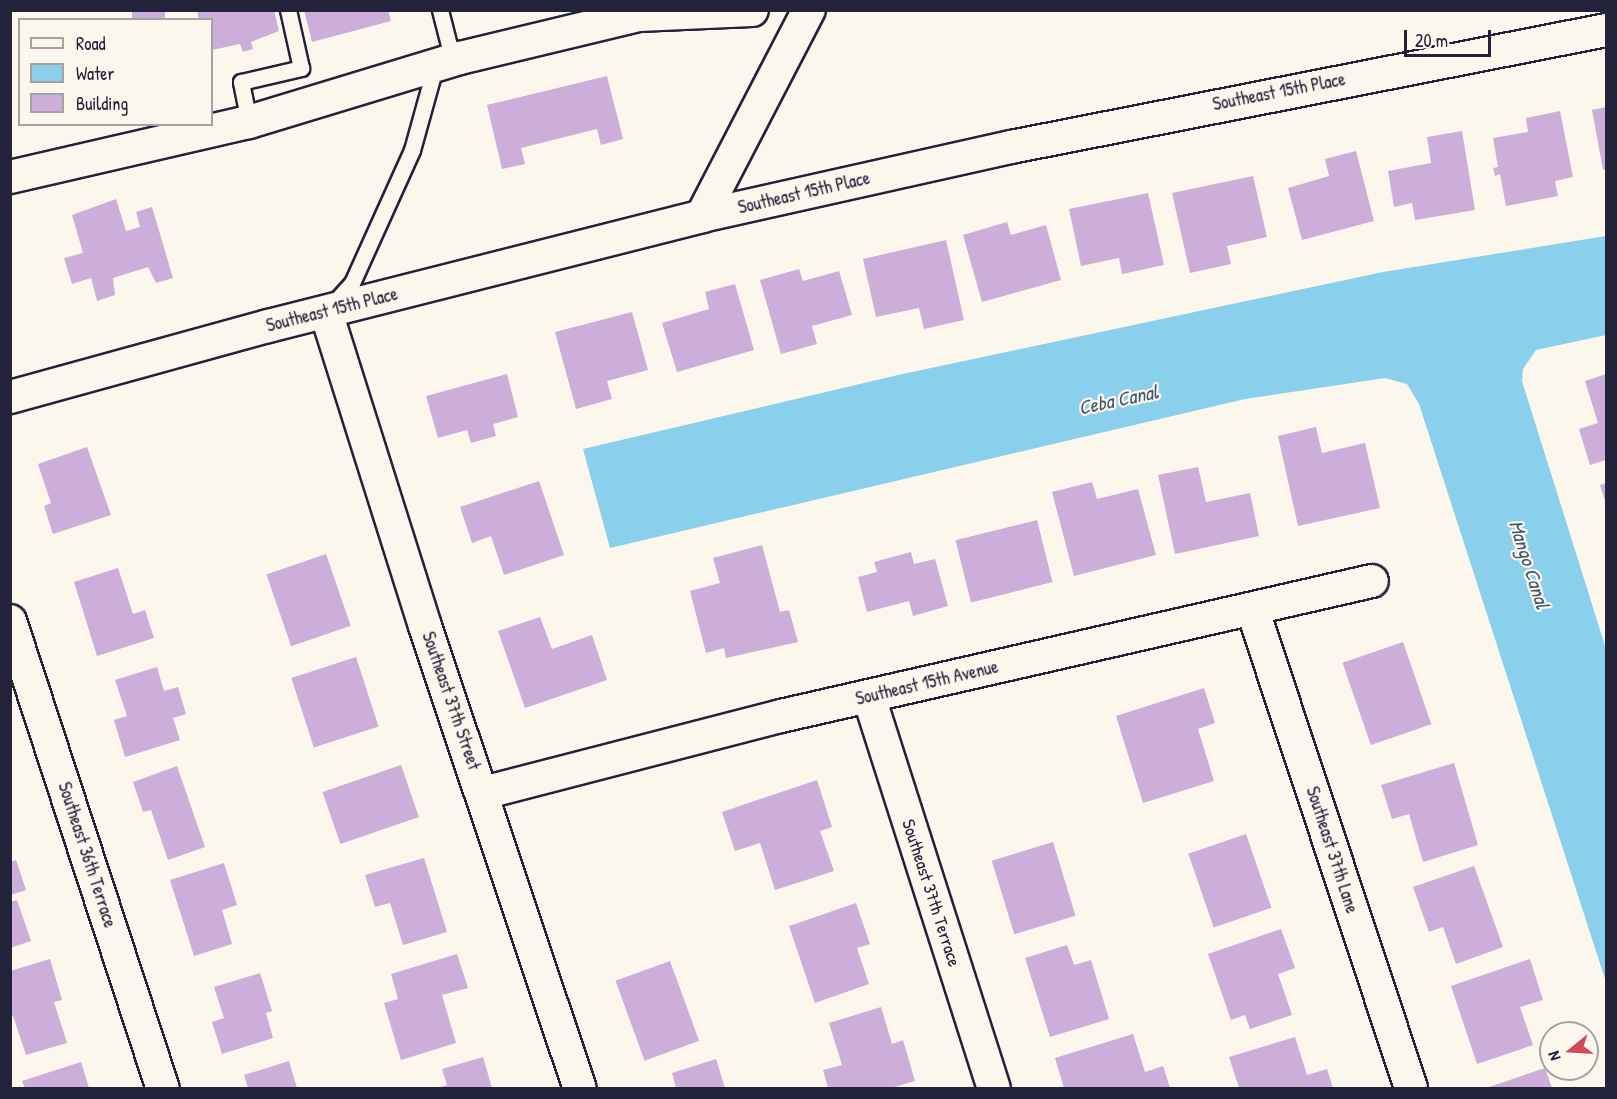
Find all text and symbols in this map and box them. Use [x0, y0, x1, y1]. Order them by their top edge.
legend [18, 18, 213, 126]
scale bar [1407, 18, 1494, 56]
text: 20 m [1415, 28, 1448, 53]
text: Road [76, 31, 106, 56]
text: Water [76, 61, 114, 86]
street label: Southeast 15th Place [1211, 69, 1347, 115]
text: Building [76, 91, 128, 116]
street label: Southeast 15th Place [736, 167, 872, 219]
street label: Southeast 15th Place [264, 283, 400, 337]
water label: Ceba Canal [1076, 379, 1160, 419]
water label: Mango Canal [1504, 517, 1556, 611]
street label: Southeast 37th Street [417, 629, 485, 773]
street label: Southeast 15th Avenue [854, 656, 1000, 710]
street label: Southeast 36th Terrace [53, 780, 121, 930]
street label: Southeast 37th Lane [1301, 784, 1363, 916]
street label: Southeast 37th Terrace [897, 817, 965, 969]
north arrow [1539, 1021, 1599, 1081]
text: N [1542, 1049, 1566, 1063]

